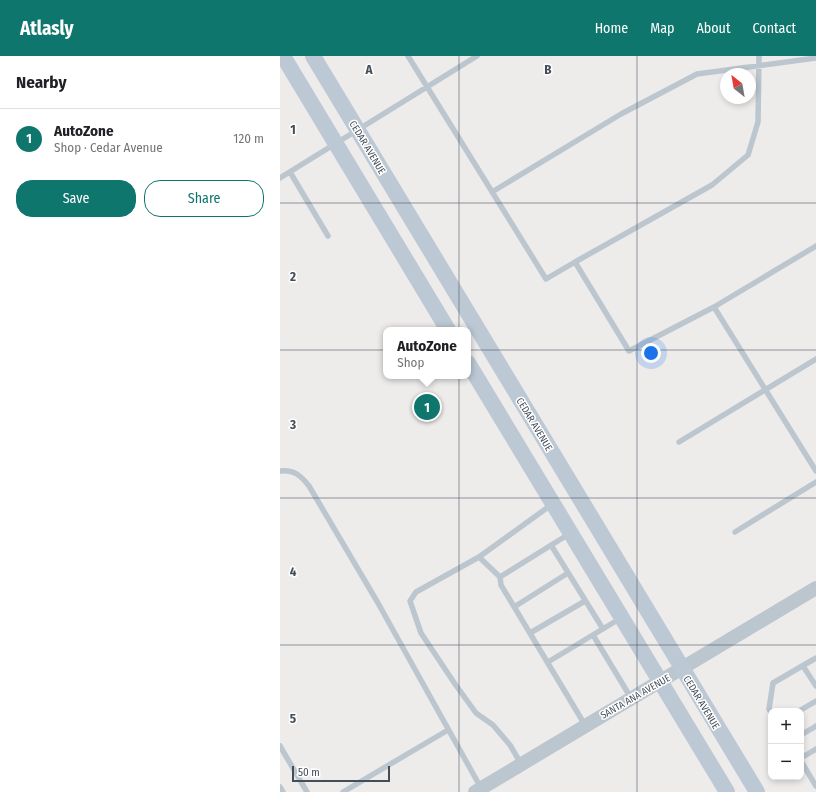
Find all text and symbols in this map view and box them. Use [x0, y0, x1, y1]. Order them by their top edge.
text: Atlasly [20, 17, 74, 40]
text: Home [595, 20, 628, 37]
text: Map [650, 20, 674, 37]
text: About [696, 20, 731, 37]
text: Contact [753, 20, 796, 37]
text: A [364, 62, 373, 77]
text: B [544, 62, 552, 77]
north arrow [720, 68, 756, 104]
text: Nearby [16, 72, 67, 93]
street label: CEDAR AVENUE [347, 119, 388, 177]
text: AutoZone [54, 122, 114, 140]
text: 1 [290, 122, 296, 137]
text: 1 [26, 131, 32, 146]
text: 120 m [233, 131, 264, 146]
text: Shop · Cedar Avenue [54, 140, 163, 155]
button: Save [16, 180, 136, 217]
button: Share [144, 180, 264, 217]
text: 2 [289, 269, 296, 284]
popup [383, 327, 471, 379]
text: AutoZone [397, 337, 457, 355]
your location [641, 343, 661, 363]
text: Shop [397, 355, 424, 370]
pin: 1 [414, 392, 440, 422]
street label: CEDAR AVENUE [514, 396, 555, 454]
text: 3 [289, 417, 296, 432]
text: 4 [290, 564, 297, 579]
street label: SANTA ANA AVENUE [599, 672, 673, 722]
street label: CEDAR AVENUE [681, 674, 722, 732]
map controls [768, 708, 804, 780]
button: + [768, 708, 804, 744]
text: 5 [290, 711, 296, 726]
button: − [768, 744, 804, 780]
scale bar [292, 764, 390, 783]
text: 50 m [298, 766, 320, 779]

